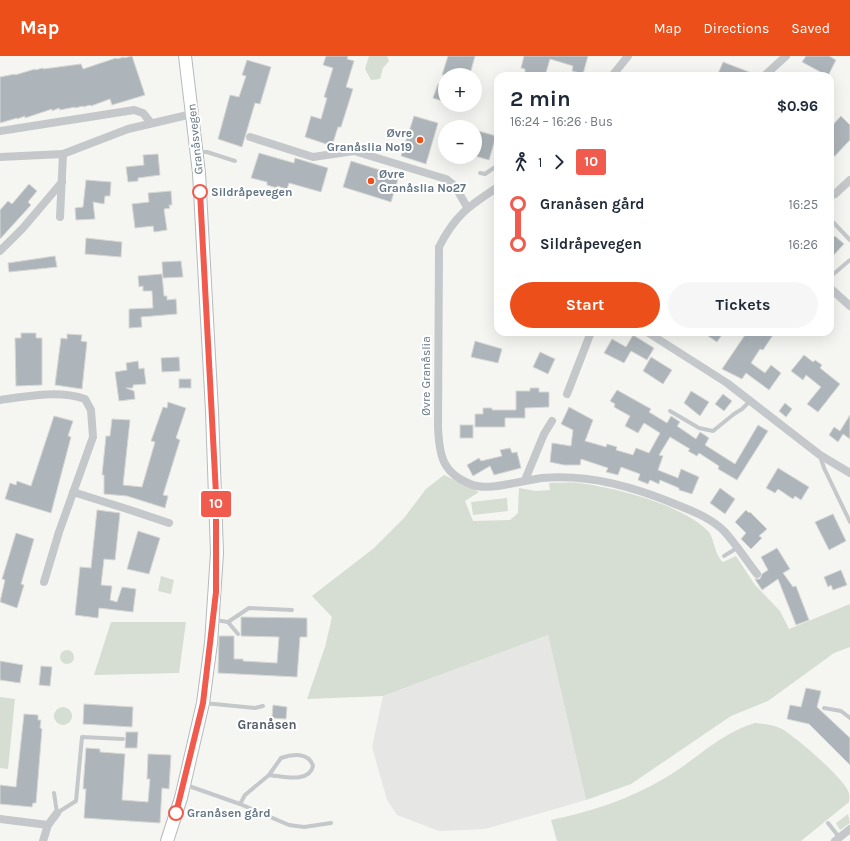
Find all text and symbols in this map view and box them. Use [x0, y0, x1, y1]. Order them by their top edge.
text: Map [20, 17, 59, 39]
text: Map [654, 20, 682, 37]
text: Directions [704, 20, 769, 37]
text: Saved [791, 20, 830, 37]
map controls [438, 68, 482, 164]
button: + [438, 68, 482, 112]
text: 2 min [510, 86, 571, 112]
text: $0.96 [777, 97, 818, 115]
street label: Granåsvegen [184, 103, 206, 175]
text: 16:24 – 16:26 · Bus [510, 114, 613, 129]
button: − [438, 120, 482, 164]
place label: Øvre Granåslia No19 [327, 126, 412, 154]
marker: Øvre Granåslia No19 [415, 135, 425, 145]
icon: walk [510, 151, 532, 173]
icon: forward [548, 151, 570, 173]
text: 10 [584, 153, 598, 170]
text: 1 [538, 155, 542, 170]
place label: Øvre Granåslia No27 [379, 167, 466, 195]
marker: Øvre Granåslia No27 [366, 176, 376, 186]
marker: Sildråpevegen [192, 184, 208, 200]
place label: Sildråpevegen [211, 185, 292, 199]
text: Granåsen gård [540, 195, 645, 213]
text: 16:25 [788, 197, 818, 212]
text: Sildråpevegen [540, 235, 642, 253]
text: 16:26 [788, 237, 818, 252]
button: Start [510, 282, 660, 328]
button: Tickets [668, 282, 818, 328]
street label: Øvre Granåslia [419, 336, 433, 416]
line badge: 10 [198, 491, 234, 517]
text: 10 [209, 495, 223, 512]
district label: Granåsen [237, 717, 297, 732]
marker: Granåsen gård [168, 805, 184, 821]
place label: Granåsen gård [187, 806, 271, 820]

